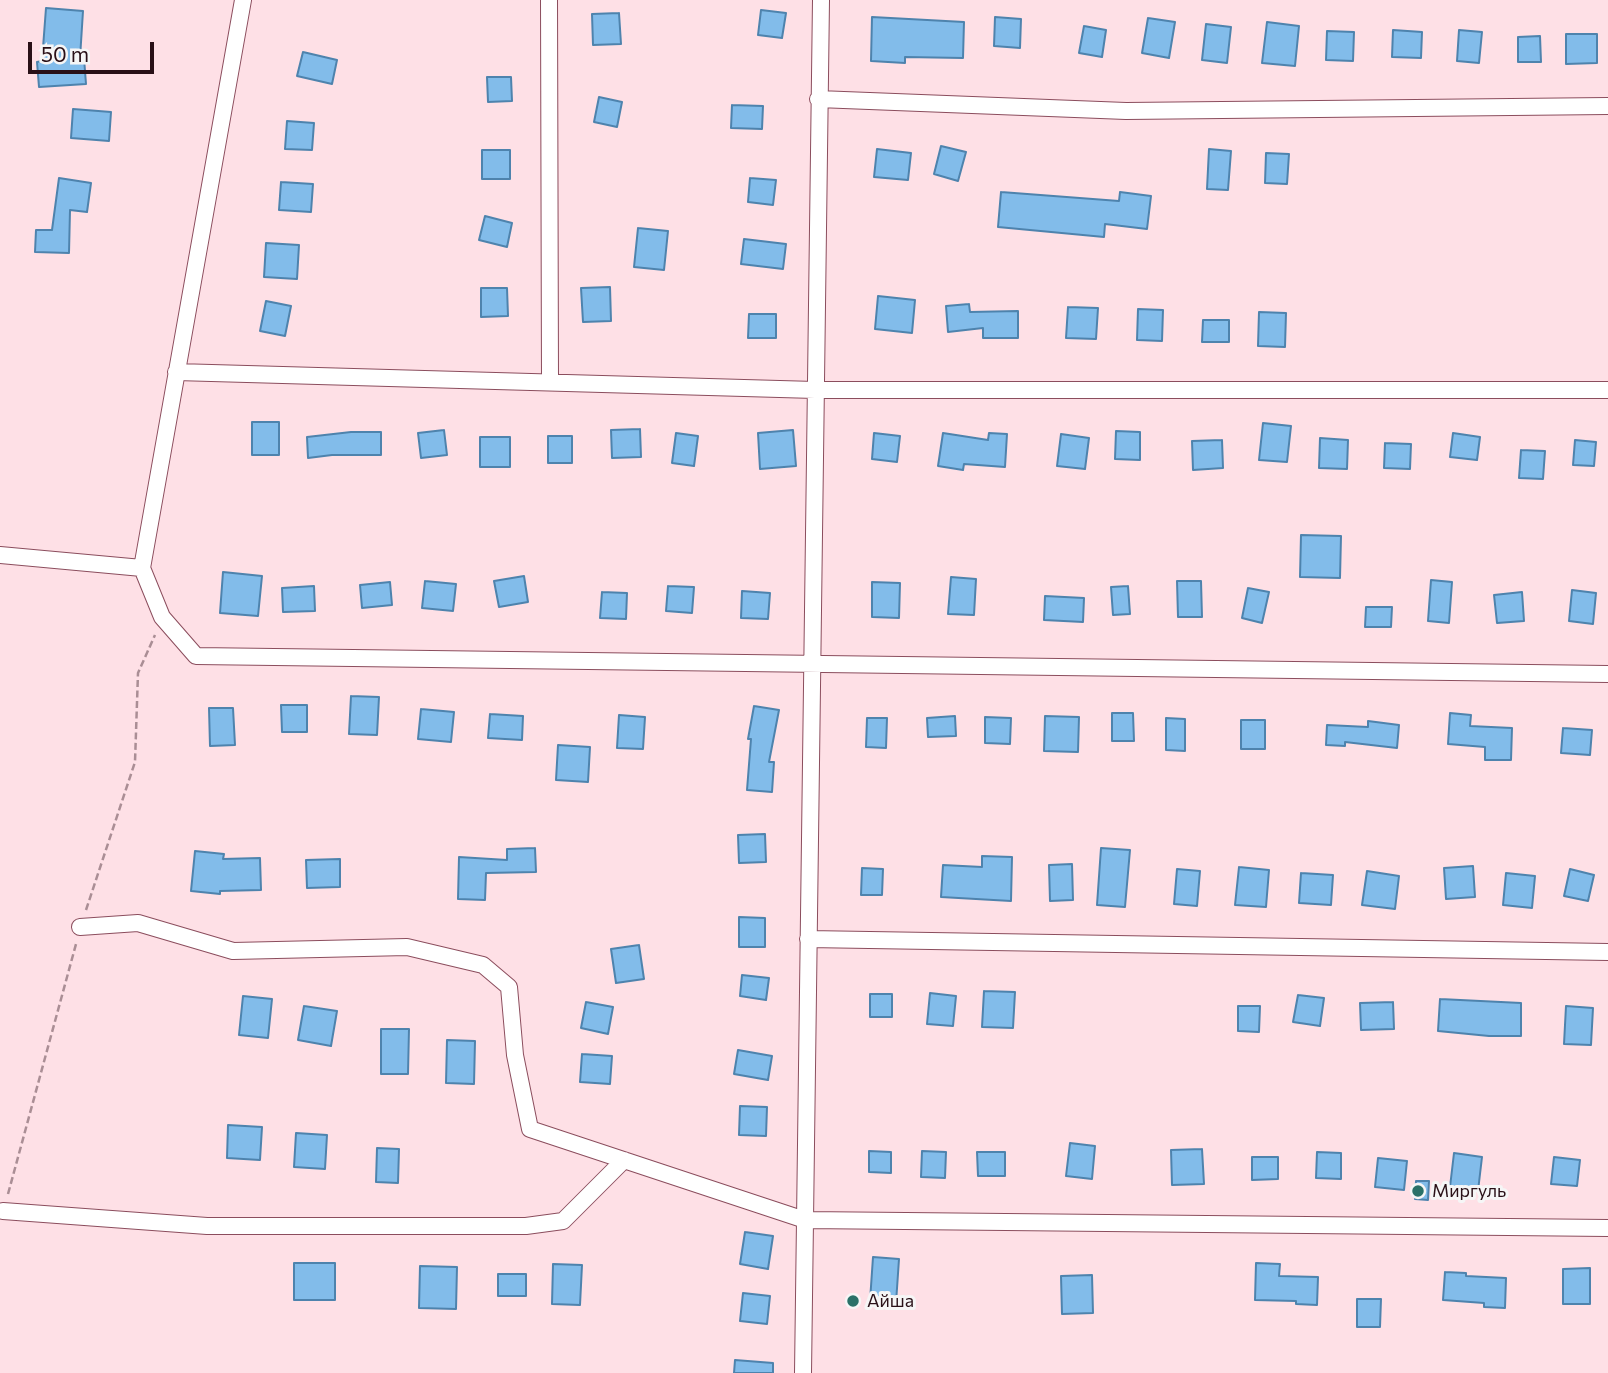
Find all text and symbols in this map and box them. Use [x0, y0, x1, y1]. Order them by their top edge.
scale bar [32, 28, 158, 72]
text: 50 m [41, 41, 89, 66]
place label: Миргуль [1432, 1180, 1506, 1202]
marker: Миргуль [1410, 1183, 1426, 1199]
place label: Айша [867, 1290, 914, 1312]
marker: Айша [845, 1293, 861, 1309]

